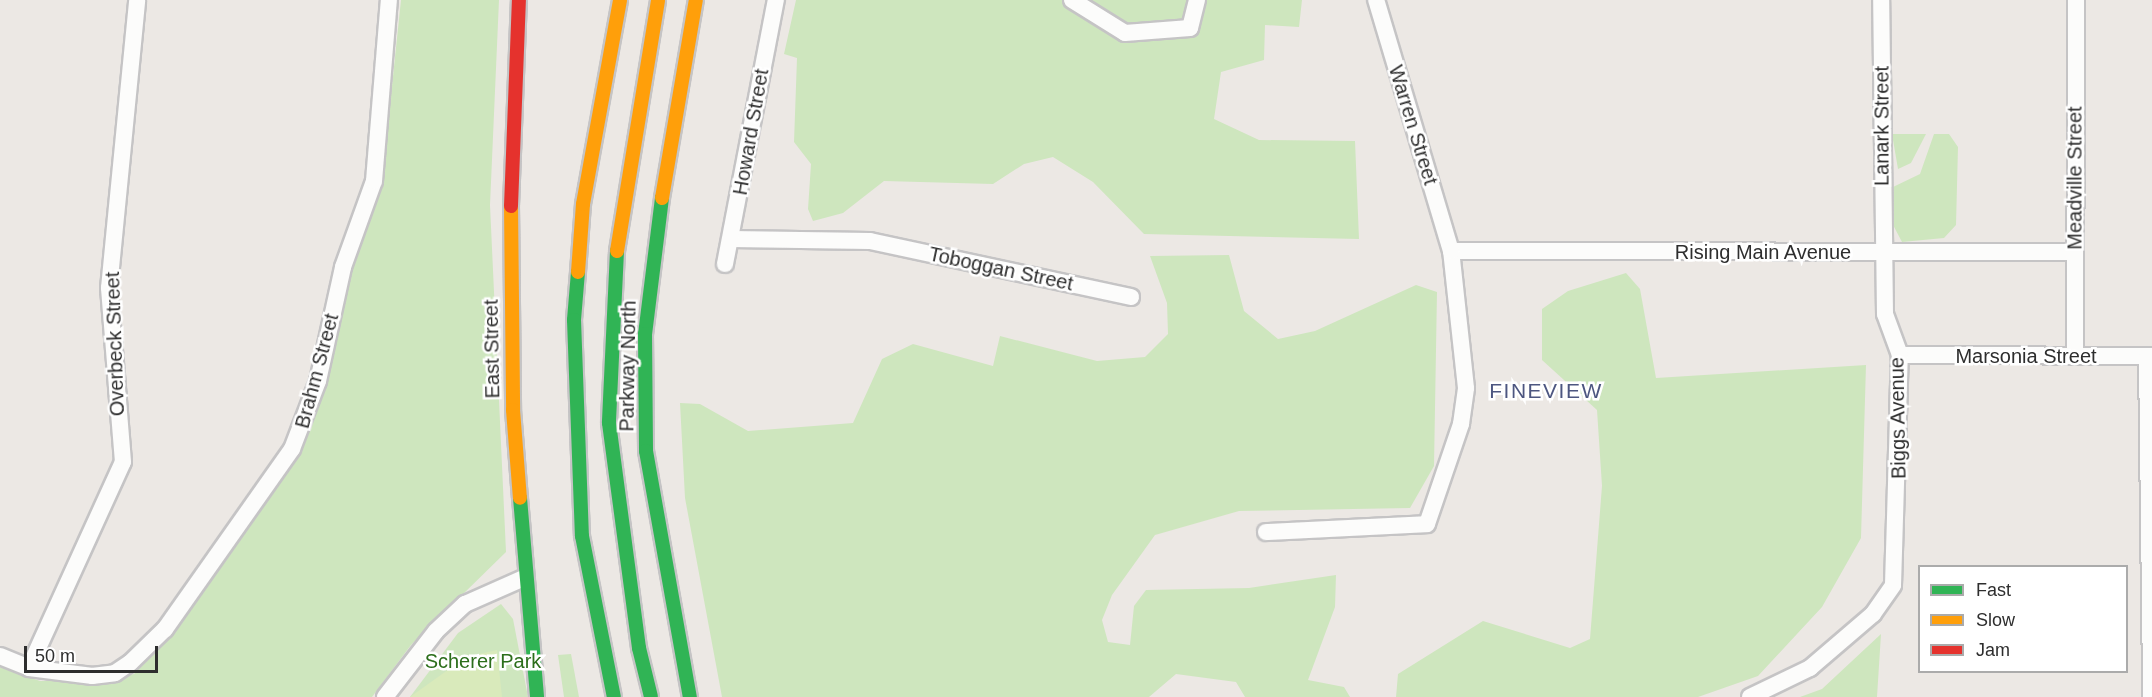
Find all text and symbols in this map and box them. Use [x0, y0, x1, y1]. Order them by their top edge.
street label: Warren Street [1383, 62, 1443, 188]
street label: Lanark Street [1870, 66, 1894, 186]
street label: Howard Street [728, 67, 774, 197]
street label: Meadville Street [2063, 106, 2087, 250]
street label: Rising Main Avenue [1674, 240, 1852, 264]
street label: Toboggan Street [927, 242, 1075, 296]
street label: Overbeck Street [100, 271, 130, 417]
street label: East Street [479, 299, 505, 399]
street label: Parkway North [615, 300, 641, 432]
street label: Brahm Street [290, 311, 344, 431]
street label: Marsonia Street [1955, 344, 2097, 368]
street label: Biggs Avenue [1885, 356, 1911, 480]
district label: FINEVIEW [1489, 378, 1603, 404]
legend [1918, 565, 2128, 673]
text: Fast [1976, 580, 2011, 600]
text: Slow [1976, 610, 2015, 630]
scale bar [27, 634, 160, 672]
text: Jam [1976, 640, 2010, 660]
text: 50 m [35, 646, 75, 666]
park label: Scherer Park [425, 649, 541, 673]

